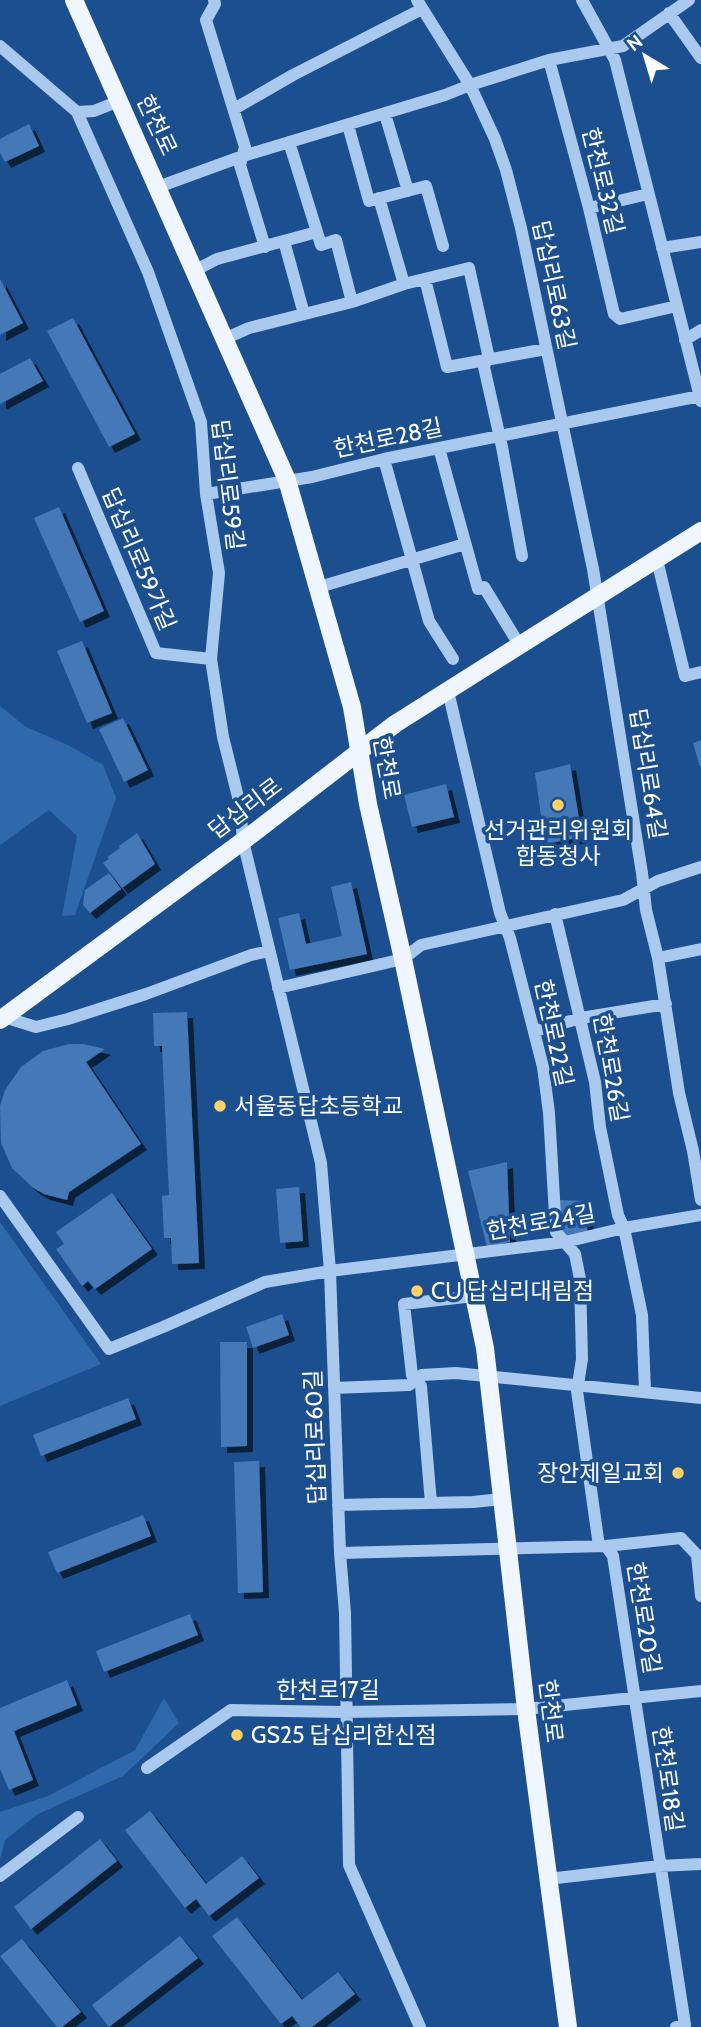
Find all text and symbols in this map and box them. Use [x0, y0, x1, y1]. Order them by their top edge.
north arrow [610, 21, 680, 91]
text: N [622, 30, 647, 56]
street label: 한천로 [131, 90, 183, 160]
street label: 한천로32길 [576, 125, 630, 237]
street label: 답십리로63길 [527, 218, 581, 352]
street label: 한천로28길 [331, 413, 445, 463]
street label: 답십리로59길 [206, 418, 250, 552]
street label: 답십리로59가길 [96, 483, 182, 635]
street label: 답십리로64길 [624, 707, 672, 841]
street label: 한천로 [368, 734, 406, 802]
street label: 답십리로 [203, 771, 287, 845]
marker: 선거관리위원회 합동청사 [550, 797, 566, 813]
place label: 선거관리위원회 합동청사 [484, 816, 632, 870]
street label: 한천로22길 [529, 977, 579, 1089]
street label: 한천로26길 [588, 1012, 634, 1124]
place label: 서울동답초등학교 [234, 1092, 403, 1120]
marker: 서울동답초등학교 [212, 1098, 228, 1114]
street label: 한천로24길 [484, 1199, 598, 1245]
place label: CU 답십리대림점 [431, 1277, 594, 1305]
marker: CU 답십리대림점 [409, 1283, 425, 1299]
street label: 답십리로60길 [299, 1369, 331, 1505]
place label: 장안제일교회 [537, 1459, 664, 1487]
marker: 장안제일교회 [670, 1465, 686, 1481]
street label: 한천로20길 [621, 1560, 667, 1676]
street label: 한천로17길 [276, 1676, 380, 1704]
street label: 한천로 [533, 1678, 569, 1744]
place label: GS25 답십리한신점 [251, 1721, 437, 1749]
street label: 한천로18길 [647, 1725, 689, 1833]
marker: GS25 답십리한신점 [229, 1727, 245, 1743]

